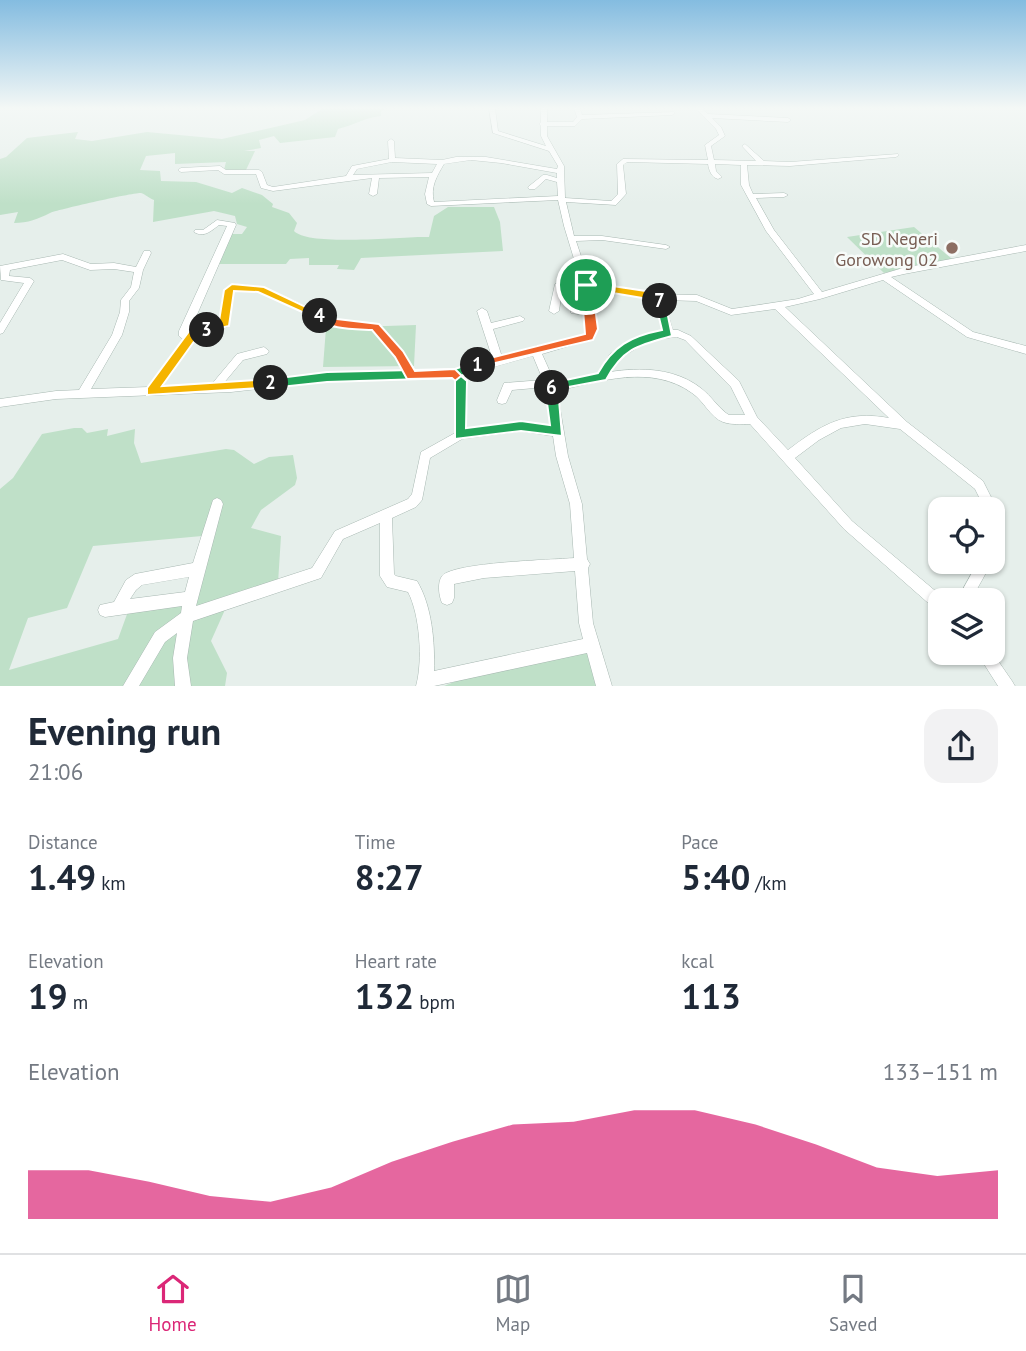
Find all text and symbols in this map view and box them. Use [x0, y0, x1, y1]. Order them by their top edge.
place label: SD Negeri Gorowong 02 [835, 227, 938, 271]
marker: SD Negeri Gorowong 02 [944, 240, 960, 256]
pin [556, 255, 616, 315]
icon: arrive [567, 266, 605, 304]
pin: 7 [642, 284, 678, 318]
text: 7 [654, 288, 665, 312]
pin: 4 [302, 298, 338, 334]
text: 4 [314, 303, 325, 327]
pin: 3 [190, 312, 224, 348]
text: 3 [201, 317, 212, 341]
pin: 1 [461, 348, 496, 382]
text: 1 [472, 352, 483, 376]
pin: 2 [254, 366, 288, 400]
text: 2 [265, 370, 276, 394]
pin: 6 [534, 370, 570, 406]
text: 6 [546, 375, 557, 399]
map controls [928, 497, 1005, 665]
button: locate [928, 497, 1005, 574]
button: layers [928, 588, 1005, 665]
text: Evening run [28, 706, 221, 755]
button: share [924, 709, 998, 783]
text: 21:06 [28, 757, 83, 786]
text: Distance [28, 830, 98, 854]
text: Time [355, 830, 395, 854]
text: Pace [681, 830, 719, 854]
text: 1.49 [28, 854, 96, 900]
text: 8:27 [355, 854, 424, 900]
text: 5:40 [681, 854, 750, 900]
text: km [96, 871, 126, 895]
text: /km [750, 871, 787, 895]
text: Elevation [28, 949, 104, 973]
text: Heart rate [355, 949, 437, 973]
text: kcal [681, 949, 714, 973]
text: 19 [28, 973, 68, 1019]
text: 132 [355, 973, 414, 1019]
text: 113 [681, 973, 741, 1019]
text: m [68, 990, 88, 1014]
text: bpm [414, 990, 455, 1014]
text: Elevation [28, 1057, 120, 1086]
text: 133–151 m [883, 1057, 998, 1086]
tab: Home [149, 1270, 197, 1336]
tab: Map [494, 1270, 532, 1336]
tab: Saved [829, 1270, 877, 1336]

